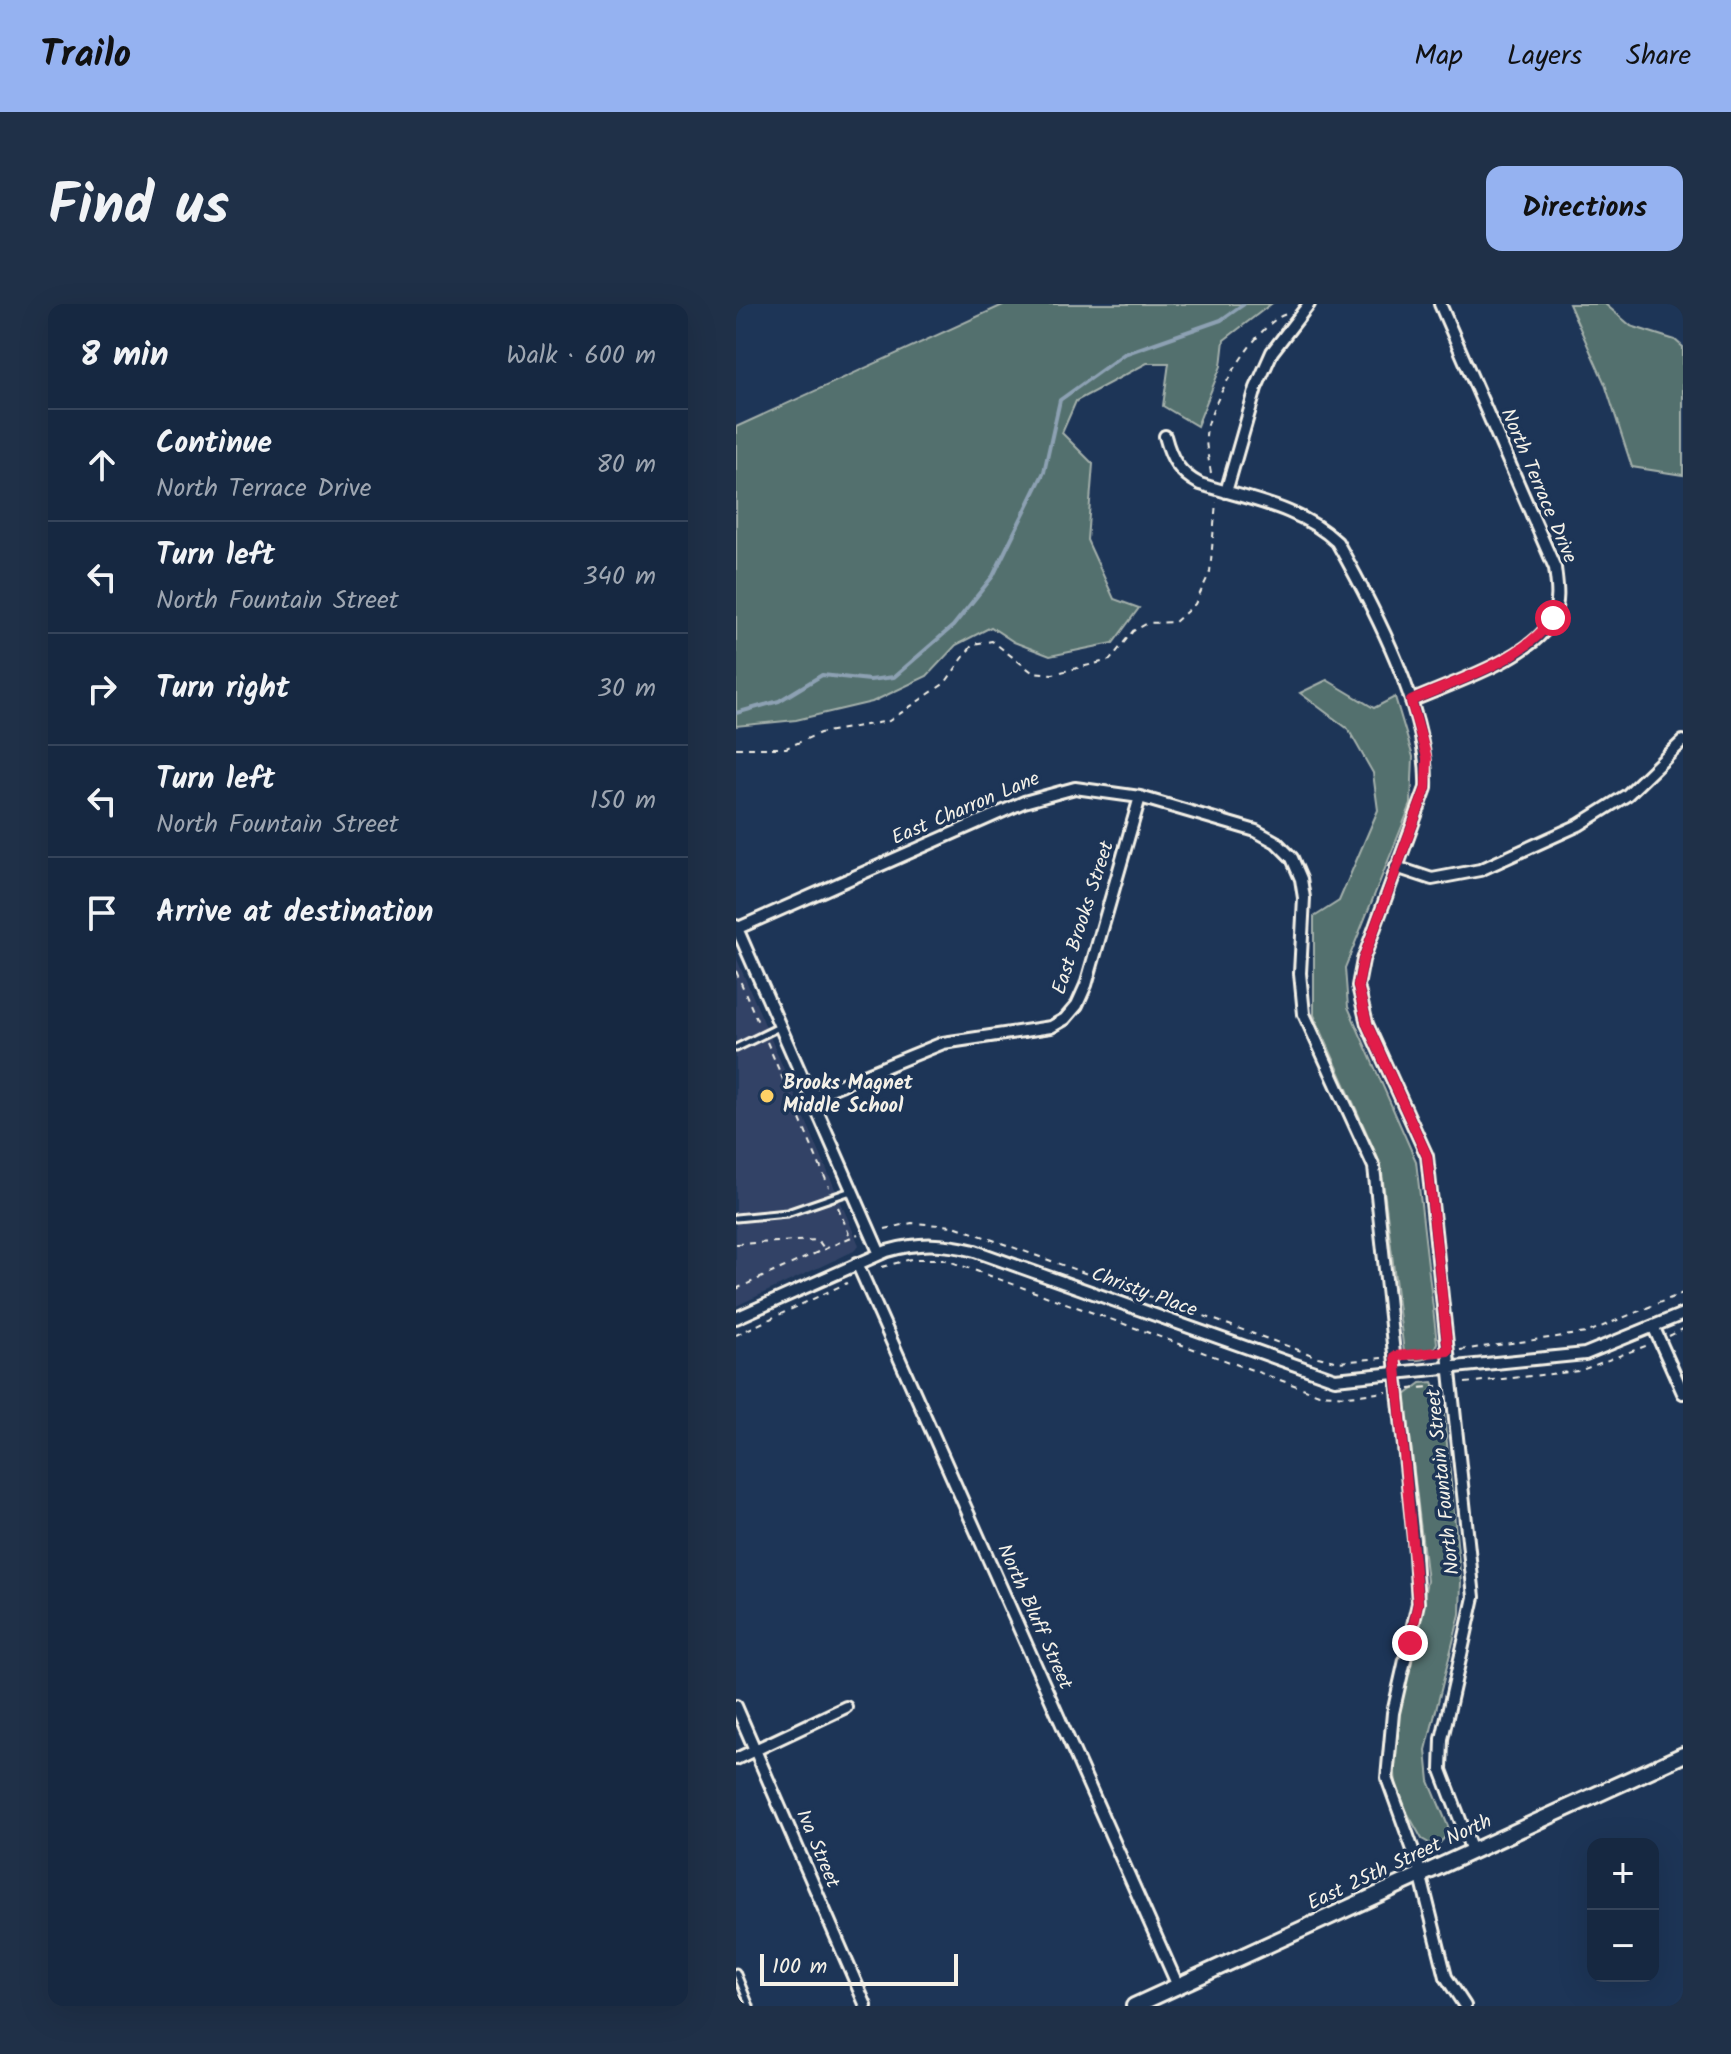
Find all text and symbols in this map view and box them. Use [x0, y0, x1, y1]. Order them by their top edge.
text: Trailo [40, 26, 131, 86]
text: Map [1414, 34, 1463, 79]
text: Layers [1507, 34, 1582, 79]
text: Share [1626, 34, 1691, 79]
text: Find us [48, 163, 229, 253]
button: Directions [1486, 166, 1683, 251]
text: 8 min [80, 329, 169, 383]
text: Walk · 600 m [506, 335, 656, 377]
street label: North Terrace Drive [1491, 403, 1585, 569]
text: Continue [156, 420, 272, 468]
icon: ahead [80, 443, 124, 487]
text: 80 m [596, 444, 656, 486]
text: North Terrace Drive [156, 468, 371, 510]
text: Turn left [156, 532, 275, 580]
icon: left [80, 555, 124, 599]
text: 340 m [583, 556, 656, 598]
text: North Fountain Street [156, 580, 399, 622]
route start [1535, 600, 1571, 636]
text: Turn right [156, 665, 289, 713]
icon: right [80, 667, 124, 711]
text: 30 m [597, 668, 656, 710]
text: Turn left [156, 756, 275, 804]
street label: East Charron Lane [887, 763, 1045, 855]
icon: left [80, 779, 124, 823]
text: 150 m [590, 780, 656, 822]
text: North Fountain Street [156, 804, 399, 846]
street label: East Brooks Street [1044, 837, 1124, 999]
text: Arrive at destination [156, 889, 433, 937]
icon: arrive [80, 891, 124, 935]
place label: Brooks Magnet Middle School [783, 1068, 914, 1123]
marker: Brooks Magnet Middle School [758, 1087, 776, 1105]
street label: Christy Place [1086, 1259, 1202, 1327]
street label: North Fountain Street [1418, 1387, 1470, 1577]
street label: North Bluff Street [988, 1539, 1081, 1695]
route end [1392, 1625, 1428, 1661]
street label: Iva Street [786, 1805, 848, 1894]
street label: East 25th Street North [1302, 1806, 1498, 1920]
map controls [1587, 1838, 1659, 1982]
button: + [1587, 1838, 1659, 1910]
button: − [1587, 1910, 1659, 1982]
scale bar [760, 1950, 958, 1986]
text: 100 m [772, 1950, 827, 1985]

